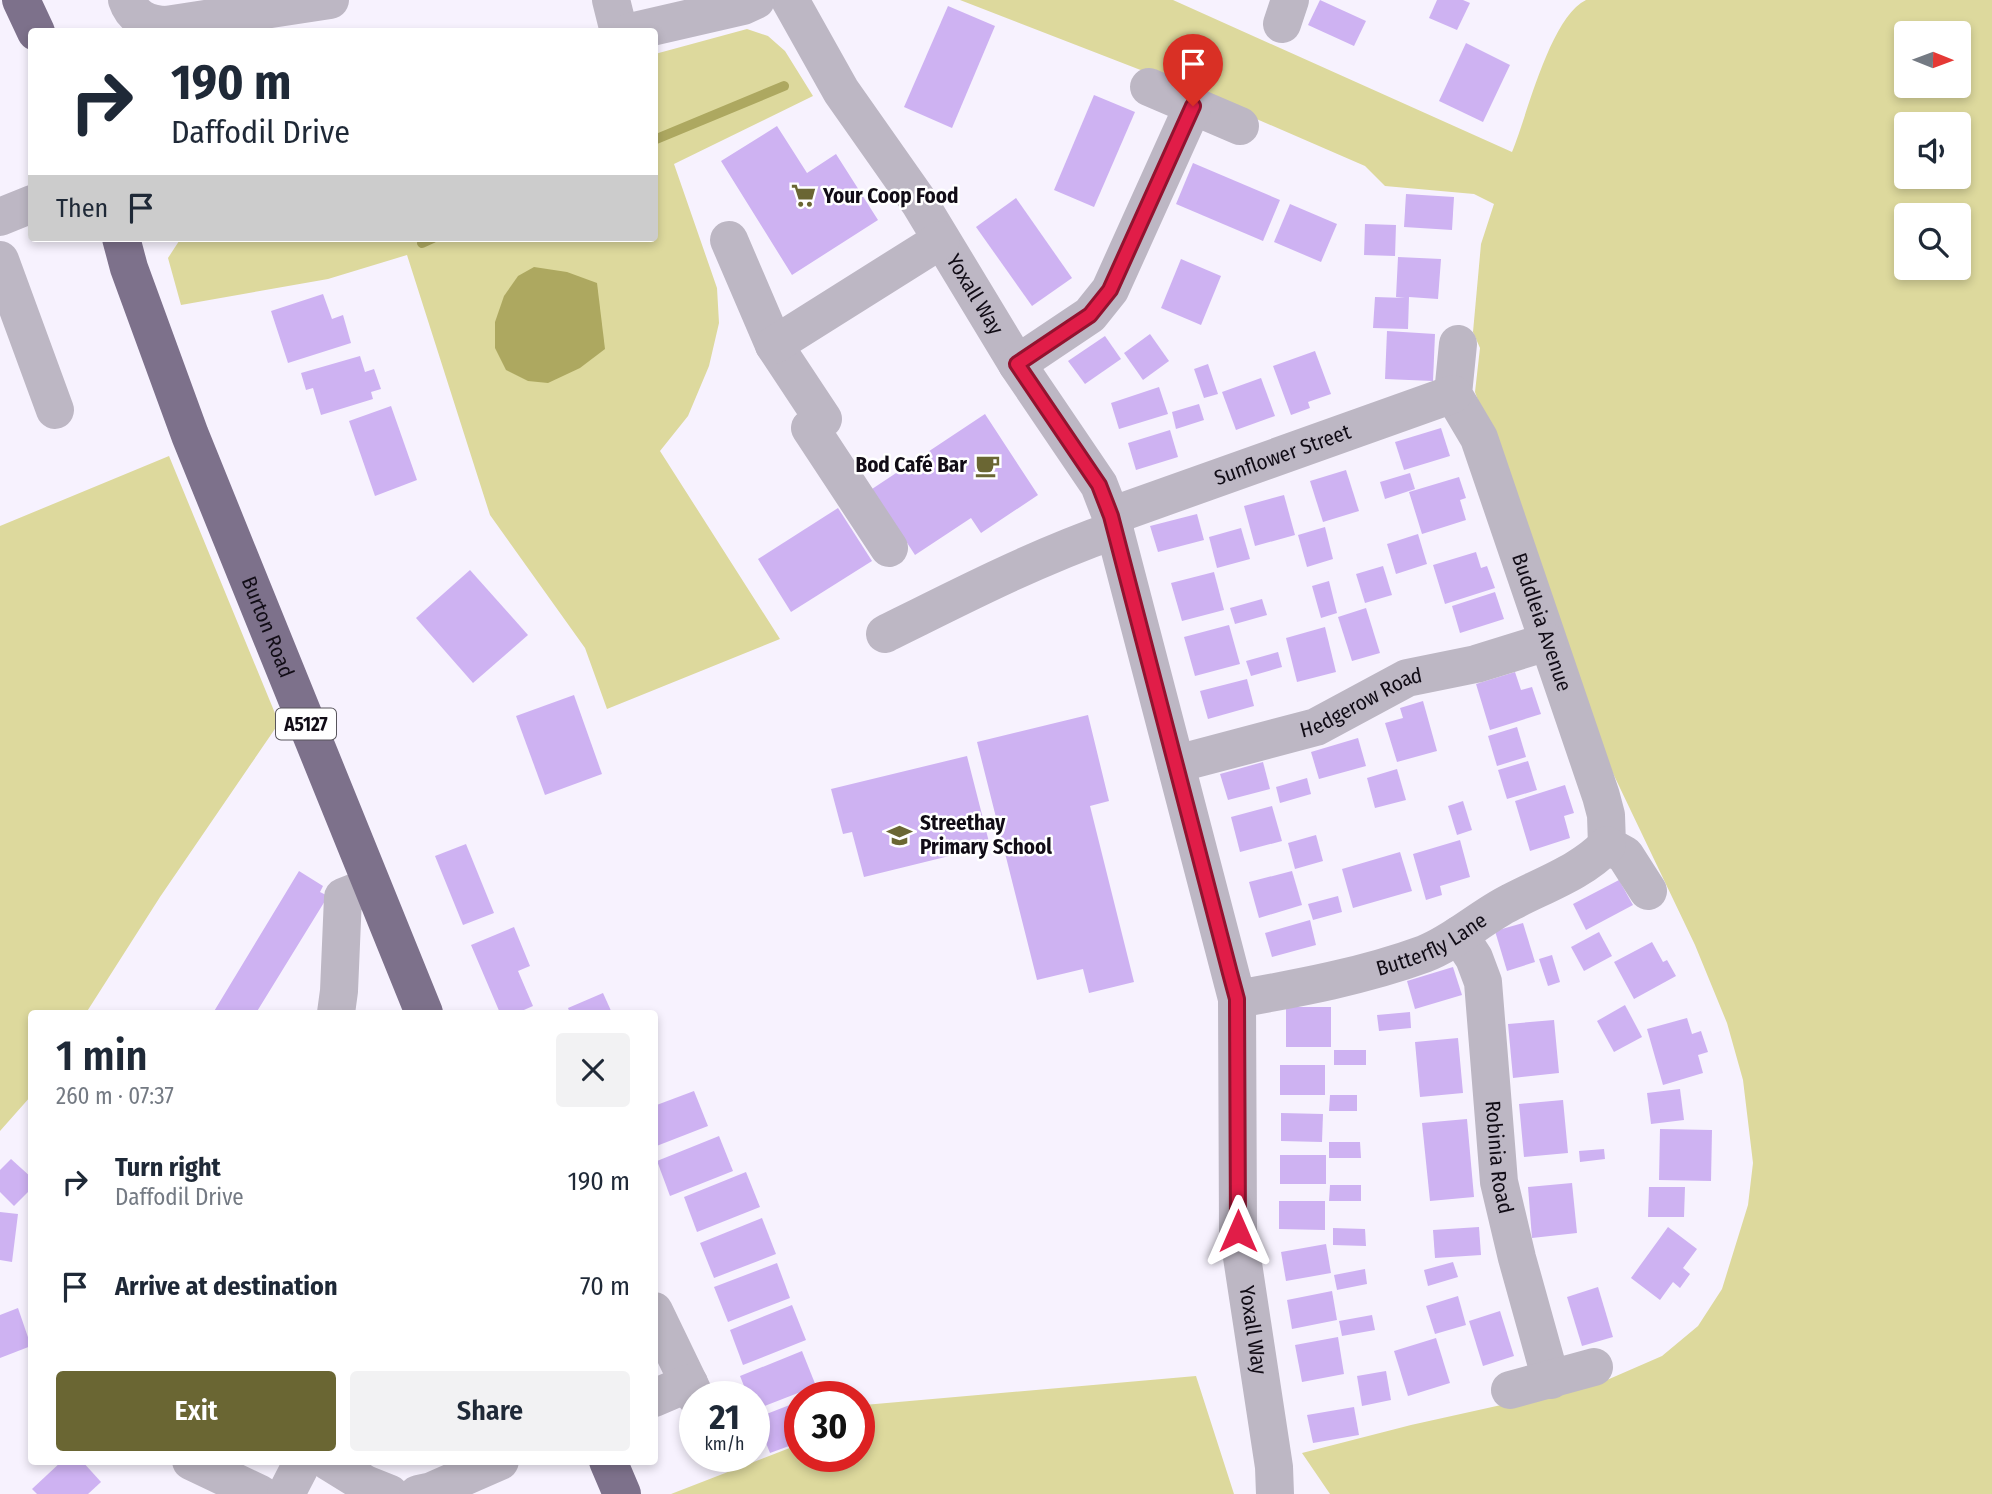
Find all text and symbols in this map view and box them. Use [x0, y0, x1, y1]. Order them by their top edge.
north arrow [1894, 21, 1970, 98]
map controls [1894, 21, 1971, 280]
pin [1163, 34, 1223, 106]
icon: arrive [1174, 45, 1212, 83]
text: 190 m [171, 53, 291, 112]
icon: right [56, 56, 147, 147]
button: sound [1894, 112, 1971, 189]
text: Daffodil Drive [171, 113, 350, 151]
supermarket icon: Your Coop Food [789, 182, 817, 210]
place label: Your Coop Food [822, 183, 958, 209]
icon: arrive [122, 189, 160, 227]
text: Then [56, 193, 108, 224]
button: search [1894, 203, 1971, 280]
street label: Yoxall Way [941, 249, 1010, 340]
street label: Sunflower Street [1211, 419, 1354, 491]
cafe icon: Bod Café Bar [973, 451, 1001, 479]
place label: Bod Café Bar [855, 452, 967, 478]
street label: Buddleia Avenue [1506, 550, 1577, 695]
street label: Burton Road [236, 573, 300, 681]
street label: Hedgerow Road [1297, 662, 1424, 744]
road number: A5127 [276, 708, 336, 740]
place label: Streethay Primary School [920, 810, 1052, 860]
school or university icon: Streethay Primary School [886, 821, 914, 849]
street label: Butterfly Lane [1373, 907, 1492, 982]
text: 1 min [56, 1031, 147, 1081]
button: close [556, 1033, 630, 1107]
text: 260 m · 07:37 [56, 1082, 174, 1110]
street label: Robinia Road [1480, 1100, 1519, 1216]
text: Turn right [115, 1152, 221, 1183]
icon: right [56, 1163, 94, 1201]
text: 190 m [568, 1166, 630, 1197]
text: Daffodil Drive [115, 1183, 244, 1211]
position arrow [1201, 1194, 1275, 1268]
icon: arrive [56, 1268, 94, 1306]
text: Arrive at destination [115, 1271, 338, 1302]
text: 70 m [580, 1271, 630, 1302]
street label: Yoxall Way [1233, 1284, 1273, 1377]
button: Exit [56, 1371, 336, 1451]
button: Share [350, 1371, 630, 1451]
speed limit sign: 30 [784, 1381, 875, 1472]
text: 21 [709, 1396, 740, 1438]
text: km/h [704, 1433, 745, 1455]

